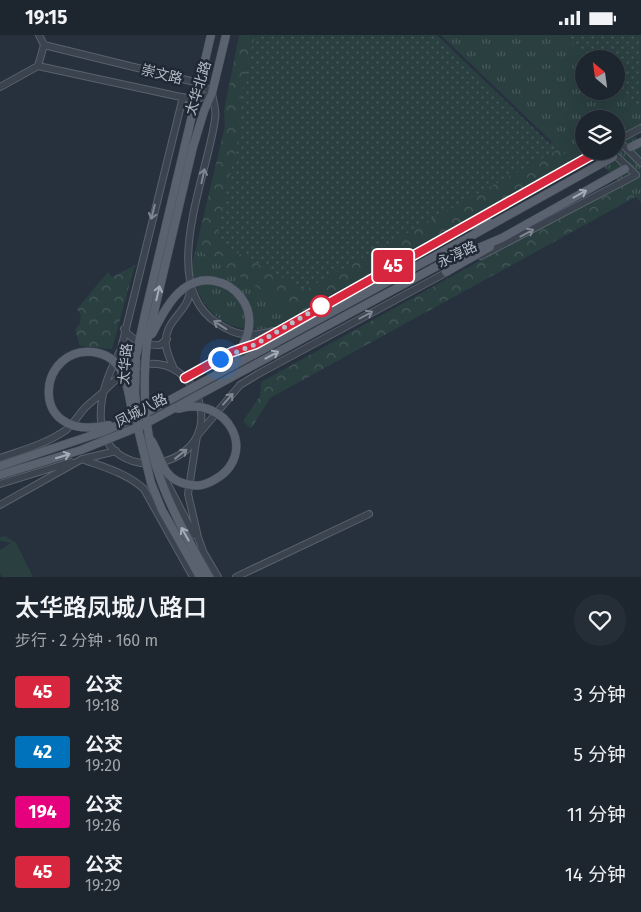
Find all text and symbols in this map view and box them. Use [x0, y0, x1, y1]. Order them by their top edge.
text: 19:15 [25, 6, 67, 29]
north arrow [575, 50, 625, 100]
map controls [575, 50, 625, 160]
street label: 太华北路 [182, 59, 215, 117]
street label: 崇文路 [139, 61, 184, 88]
button: layers [575, 110, 625, 160]
one-way arrow [199, 168, 208, 184]
one-way arrow [573, 189, 588, 199]
one-way arrow [148, 204, 158, 220]
one-way arrow [519, 228, 534, 238]
street label: 永淳路 [435, 238, 480, 271]
line badge: 45 [370, 250, 416, 282]
text: 45 [383, 255, 403, 277]
one-way arrow [154, 286, 163, 302]
unlabelled marker [310, 295, 332, 317]
one-way arrow [359, 310, 374, 320]
one-way arrow [214, 320, 228, 330]
street label: 太华路 [115, 342, 136, 386]
your location [208, 347, 233, 372]
one-way arrow [265, 350, 280, 360]
street label: 凤城八路 [112, 390, 170, 431]
one-way arrow [222, 392, 234, 405]
one-way arrow [174, 448, 187, 459]
one-way arrow [55, 450, 71, 460]
one-way arrow [180, 527, 190, 542]
text: 太华路凤城八路口 [15, 594, 207, 622]
button: heart [574, 594, 626, 646]
text: 步行 · 2 分钟 · 160 m [15, 631, 158, 650]
text: 公交 [85, 673, 123, 696]
text: 45 [33, 681, 52, 703]
text: 3 分钟 [573, 683, 626, 706]
text: 19:18 [85, 696, 119, 715]
text: 公交 [85, 733, 123, 756]
text: 42 [33, 741, 52, 763]
text: 5 分钟 [573, 743, 626, 766]
text: 19:20 [85, 756, 121, 775]
text: 公交 [85, 793, 123, 816]
text: 194 [28, 801, 57, 823]
text: 11 分钟 [567, 803, 626, 826]
text: 19:26 [85, 816, 121, 835]
text: 公交 [85, 853, 123, 876]
text: 45 [33, 861, 52, 883]
text: 14 分钟 [565, 863, 626, 886]
text: 19:29 [85, 876, 120, 895]

